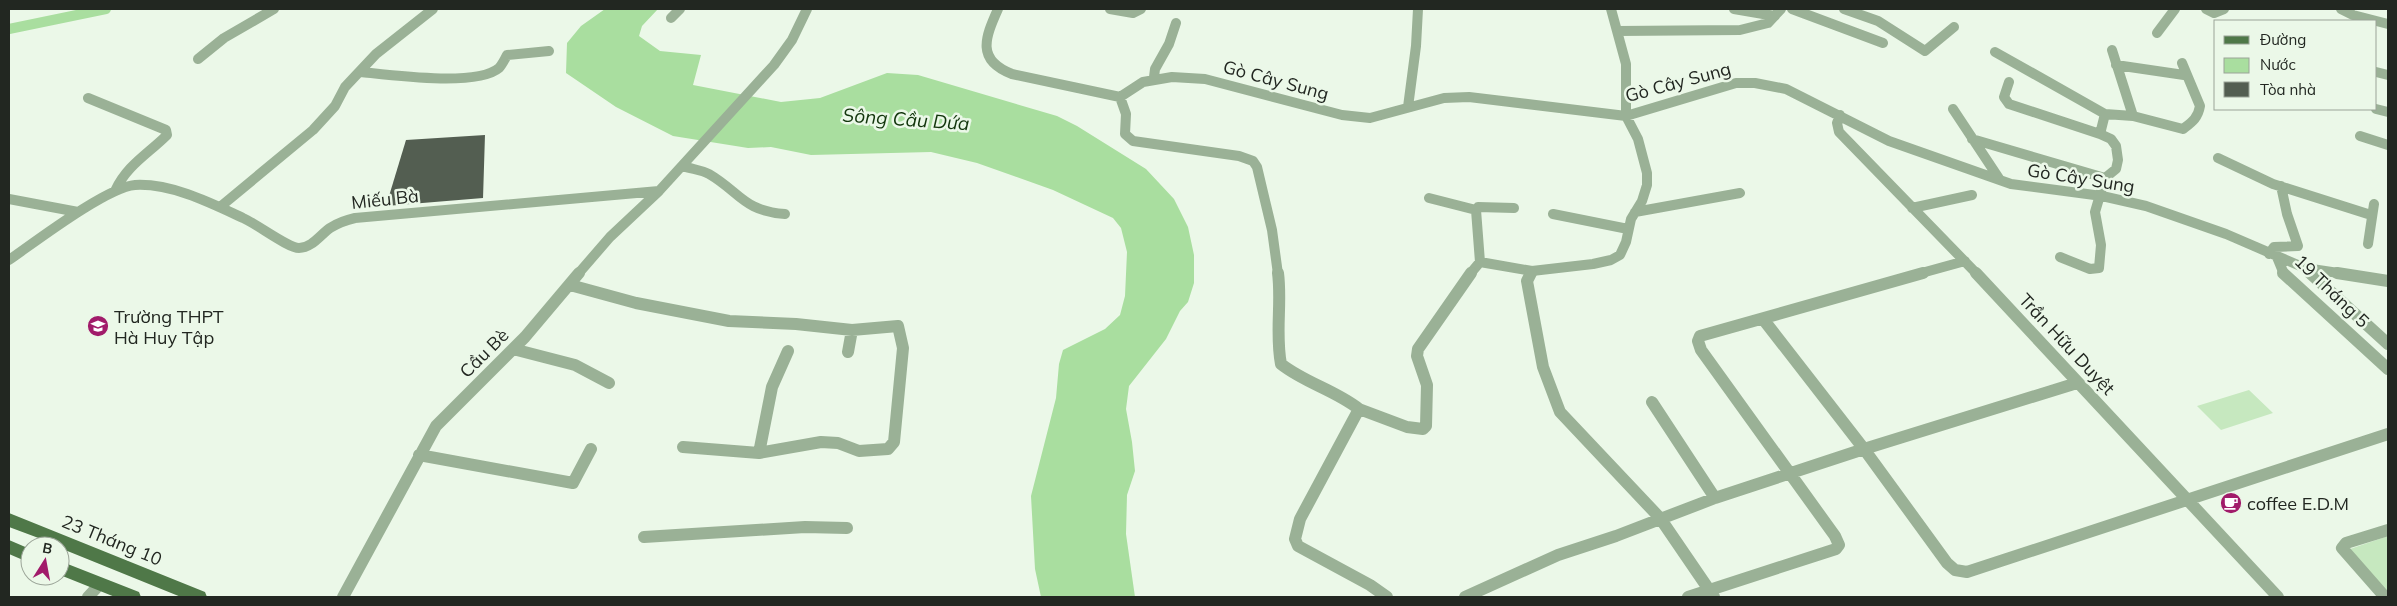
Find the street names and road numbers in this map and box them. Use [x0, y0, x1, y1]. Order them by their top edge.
street label: Gò Cây Sung [1221, 55, 1331, 105]
street label: Gò Cây Sung [1623, 57, 1733, 107]
street label: Gò Cây Sung [2026, 158, 2136, 198]
street label: Miếu Bà [350, 184, 420, 214]
street label: 19 Tháng 5 [2290, 250, 2374, 333]
street label: Trần Hữu Duyệt [2014, 288, 2120, 400]
street label: Cầu Bè [455, 324, 513, 382]
street label: 23 Tháng 10 [58, 509, 166, 571]

